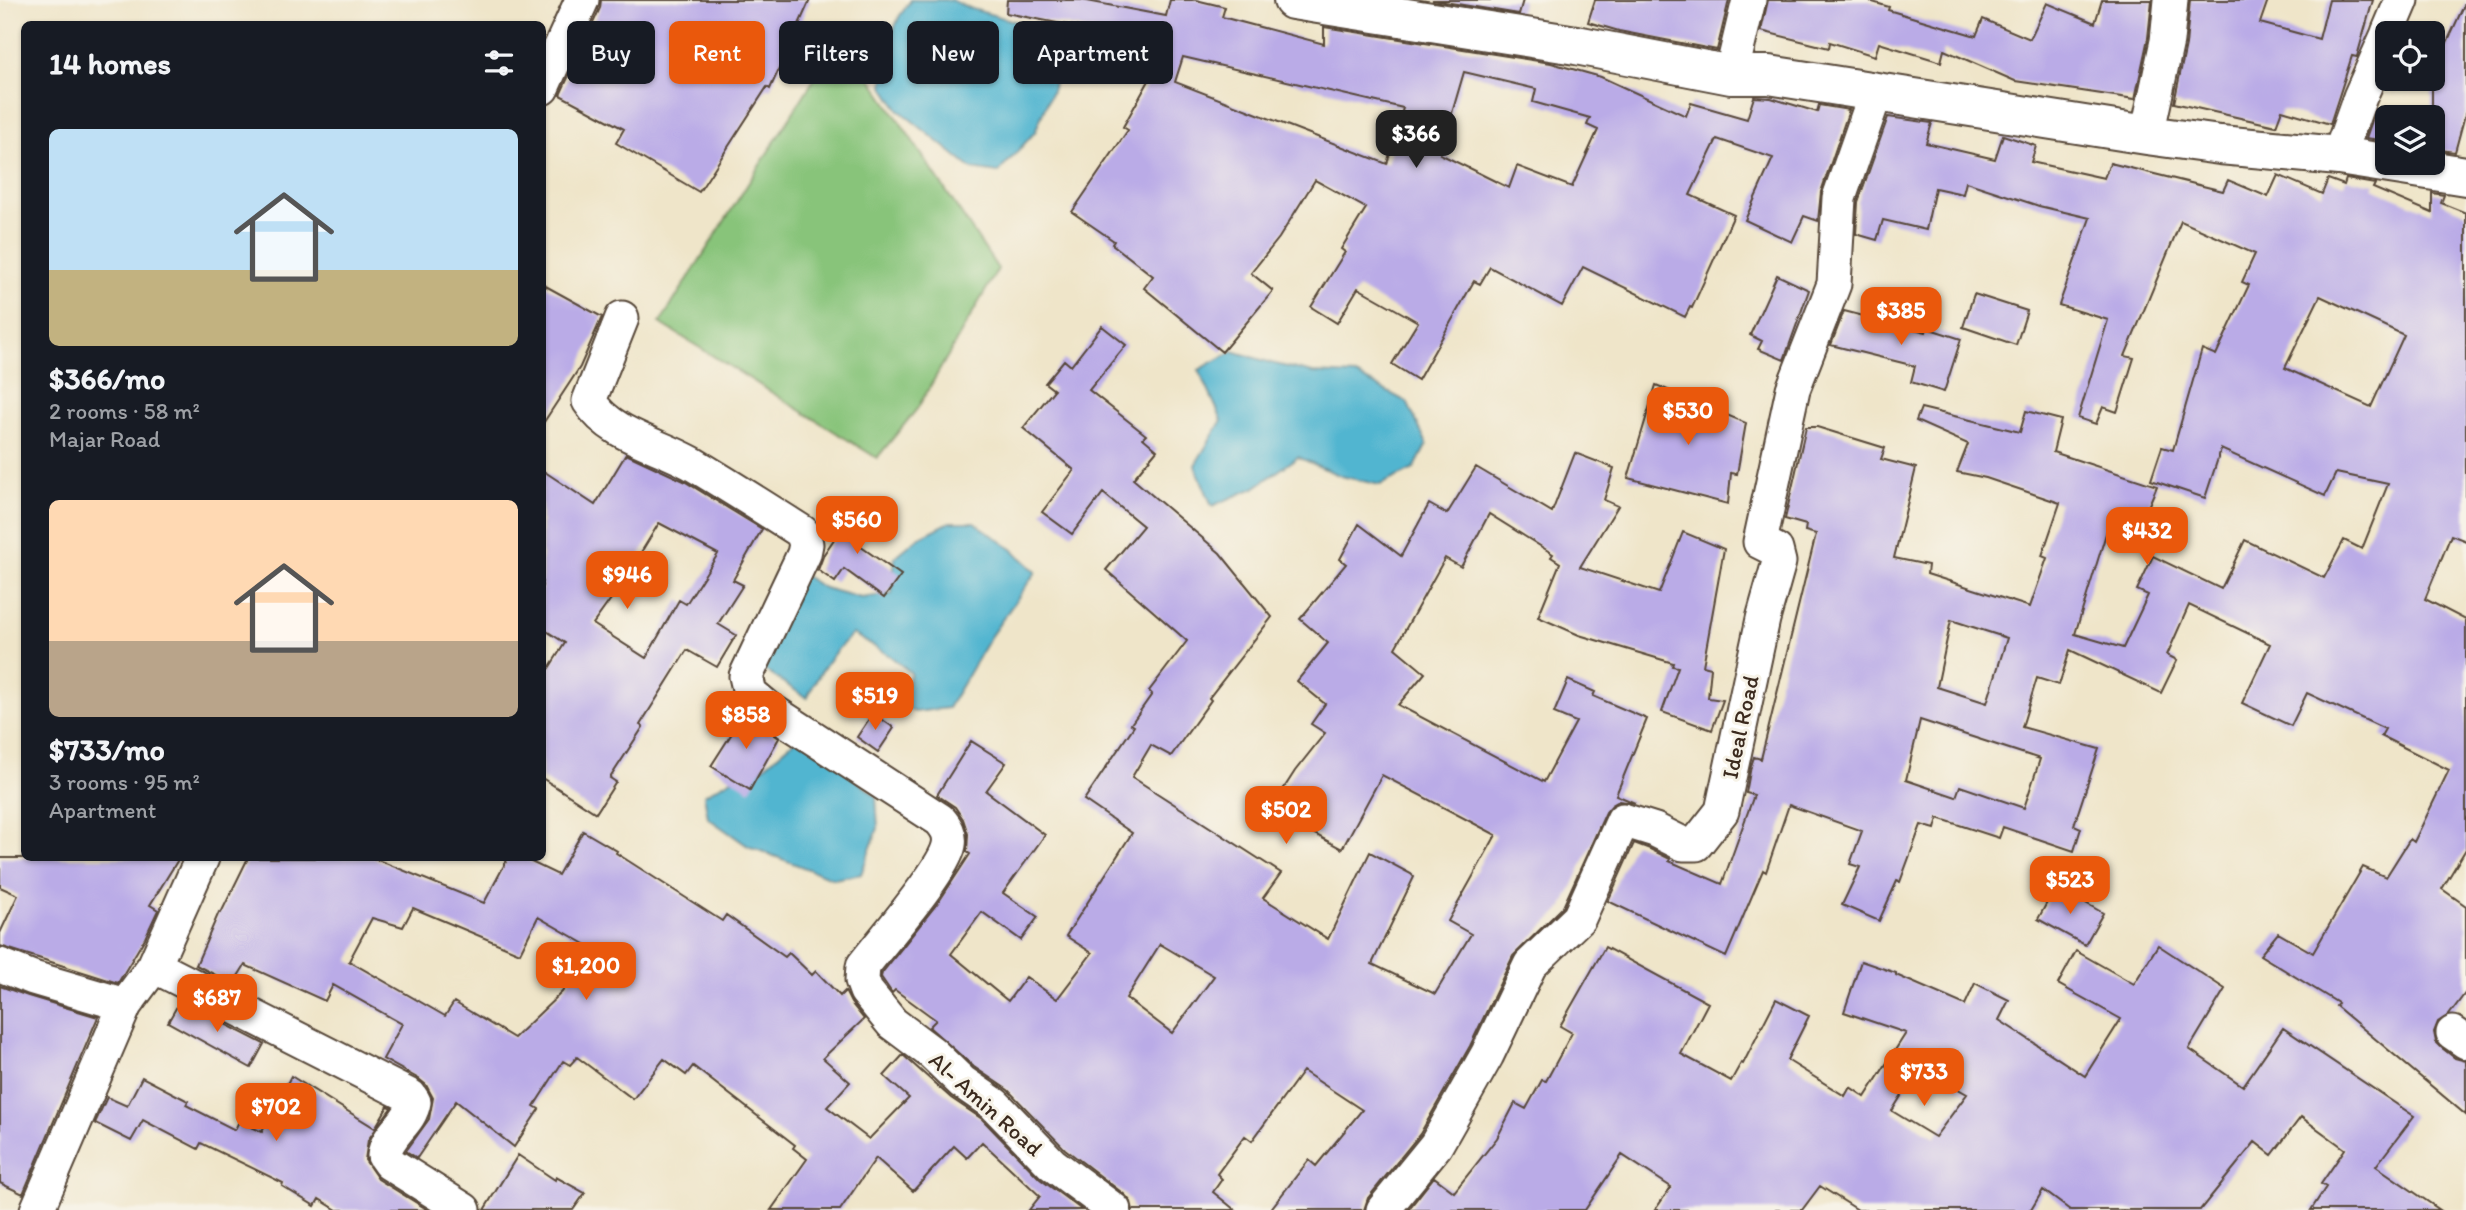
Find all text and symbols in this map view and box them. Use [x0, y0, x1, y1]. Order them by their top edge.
chip: Buy [567, 21, 655, 84]
chip: Rent [669, 21, 765, 84]
chip: Filters [779, 21, 893, 84]
chip: New [907, 21, 999, 84]
chip: Apartment [1013, 21, 1173, 84]
map controls [2375, 21, 2445, 175]
button: locate [2375, 21, 2445, 91]
icon: filters [480, 44, 518, 82]
text: 14 homes [49, 45, 171, 82]
button: layers [2375, 105, 2445, 175]
pin: $366 [1375, 110, 1457, 170]
text: $366 [1392, 119, 1440, 147]
icon: home [221, 174, 347, 300]
pin: $385 [1860, 288, 1942, 347]
text: $385 [1877, 296, 1925, 324]
text: $366/mo [49, 360, 165, 397]
pin: $530 [1647, 388, 1729, 447]
text: $530 [1663, 396, 1713, 424]
text: 2 rooms · 58 m² [49, 397, 200, 425]
text: Majar Road [49, 425, 160, 453]
pin: $560 [816, 496, 898, 556]
text: $560 [832, 505, 882, 533]
pin: $432 [2106, 508, 2188, 567]
text: $432 [2122, 516, 2172, 544]
icon: home [221, 545, 347, 671]
pin: $946 [586, 552, 668, 611]
text: $946 [602, 560, 652, 588]
pin: $519 [834, 672, 916, 732]
street label: Ideal Road [1715, 672, 1765, 781]
text: $519 [852, 681, 898, 709]
pin: $858 [705, 692, 787, 751]
text: $858 [722, 700, 770, 728]
text: $733/mo [49, 731, 165, 768]
text: 3 rooms · 95 m² [49, 768, 200, 796]
pin: $502 [1245, 786, 1327, 846]
text: $502 [1261, 795, 1311, 823]
text: Apartment [49, 796, 156, 824]
pin: $523 [2029, 856, 2111, 916]
text: $523 [2046, 865, 2094, 893]
pin: $1,200 [529, 942, 643, 1002]
text: $1,200 [552, 951, 620, 979]
pin: $687 [176, 974, 258, 1034]
text: $687 [193, 983, 241, 1011]
street label: Al- Amin Road [923, 1046, 1049, 1163]
pin: $733 [1883, 1048, 1965, 1108]
text: $733 [1900, 1057, 1948, 1085]
pin: $702 [235, 1084, 317, 1143]
text: $702 [251, 1092, 301, 1120]

